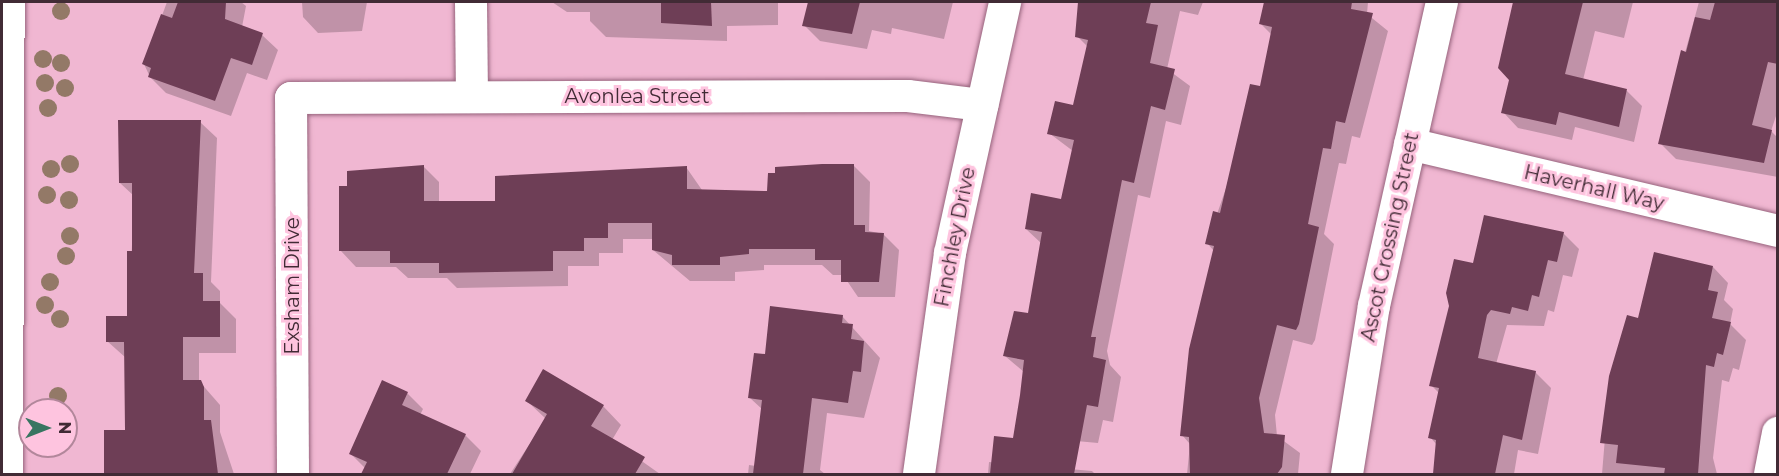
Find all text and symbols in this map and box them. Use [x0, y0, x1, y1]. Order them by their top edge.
street label: Avonlea Street [564, 84, 710, 108]
street label: Ascot Crossing Street [1356, 130, 1424, 344]
street label: Haverhall Way [1522, 160, 1666, 216]
street label: Finchley Drive [930, 165, 980, 309]
street label: Exsham Drive [280, 217, 304, 355]
north arrow [18, 398, 78, 458]
text: N [55, 422, 74, 434]

